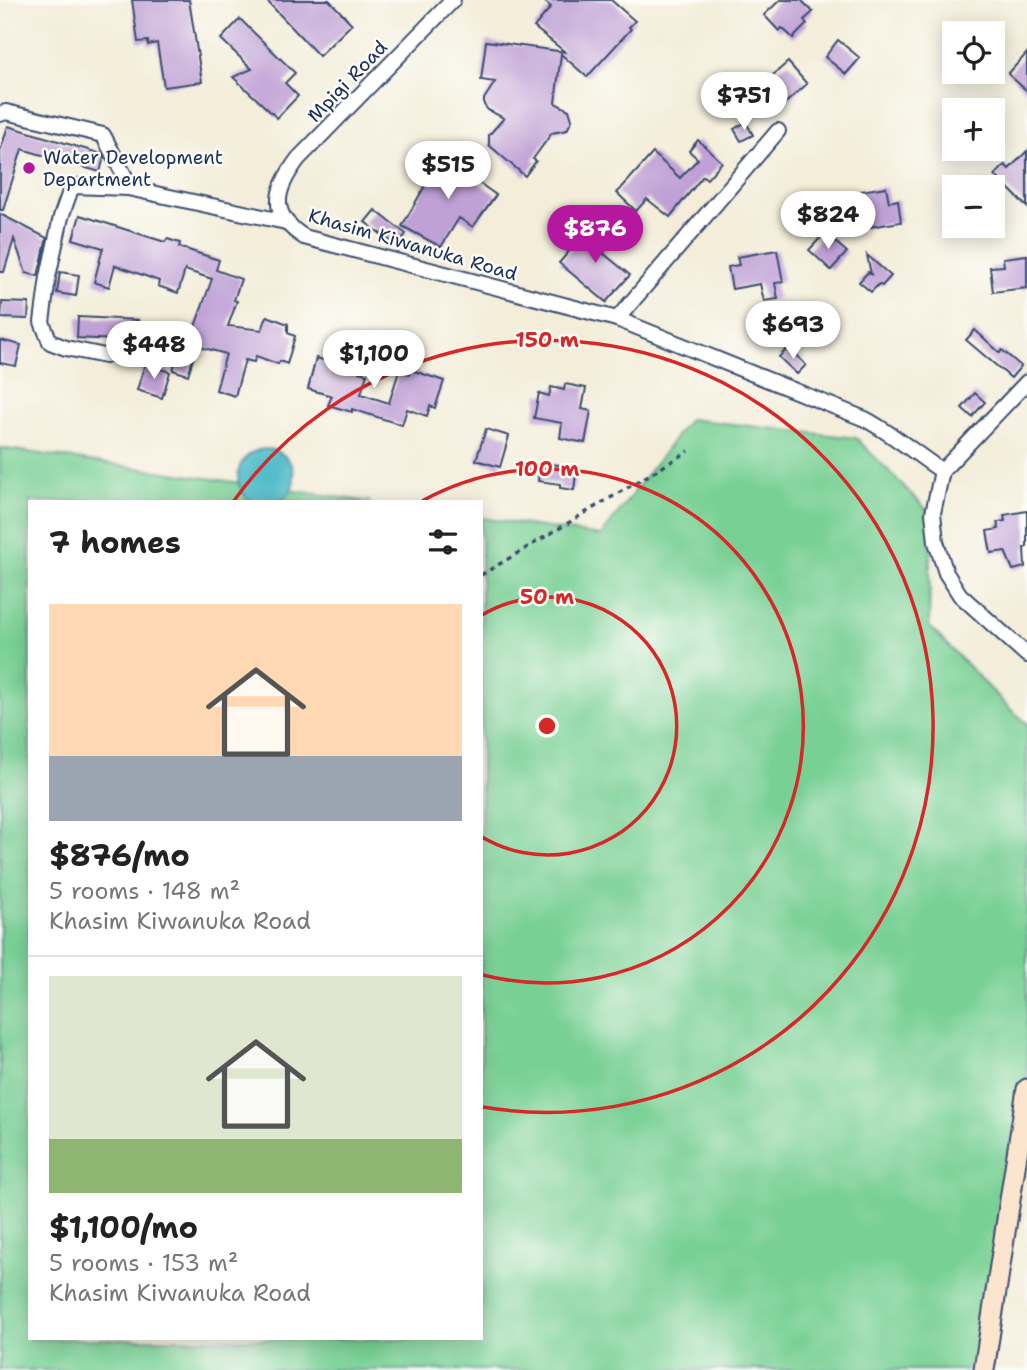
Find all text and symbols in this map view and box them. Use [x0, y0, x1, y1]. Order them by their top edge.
map controls [942, 21, 1005, 238]
button: locate [942, 21, 1005, 84]
street label: Mpigi Road [302, 35, 393, 128]
pin: $751 [703, 72, 785, 132]
text: $751 [717, 80, 771, 110]
button: + [942, 98, 1005, 161]
pin: $515 [407, 142, 489, 201]
place label: Water Development Department [43, 145, 223, 192]
text: $515 [421, 149, 475, 179]
marker: Water Development Department [21, 160, 37, 176]
button: − [942, 175, 1005, 238]
pin: $824 [787, 191, 869, 251]
text: $824 [797, 199, 859, 229]
street label: Khasim Kiwanuka Road [305, 203, 520, 286]
pin: $876 [554, 205, 636, 265]
text: $876 [563, 213, 627, 243]
pin: $693 [752, 302, 834, 361]
text: $693 [762, 309, 824, 339]
pin: $448 [113, 322, 195, 381]
text: 150 m [515, 326, 579, 354]
text: $448 [122, 329, 186, 359]
pin: $1,100 [317, 330, 431, 390]
text: $1,100 [339, 338, 409, 368]
text: 100 m [515, 455, 579, 483]
text: 7 homes [49, 522, 181, 563]
icon: filters [424, 523, 462, 561]
text: 50 m [520, 583, 574, 611]
icon: home [193, 649, 319, 775]
centre of rings [535, 714, 559, 738]
text: $876/mo [49, 835, 190, 876]
text: 5 rooms · 148 m² [49, 876, 240, 906]
text: Khasim Kiwanuka Road [49, 906, 311, 936]
icon: home [193, 1021, 319, 1147]
text: $1,100/mo [49, 1207, 198, 1248]
text: 5 rooms · 153 m² [49, 1248, 238, 1278]
text: Khasim Kiwanuka Road [49, 1278, 311, 1308]

